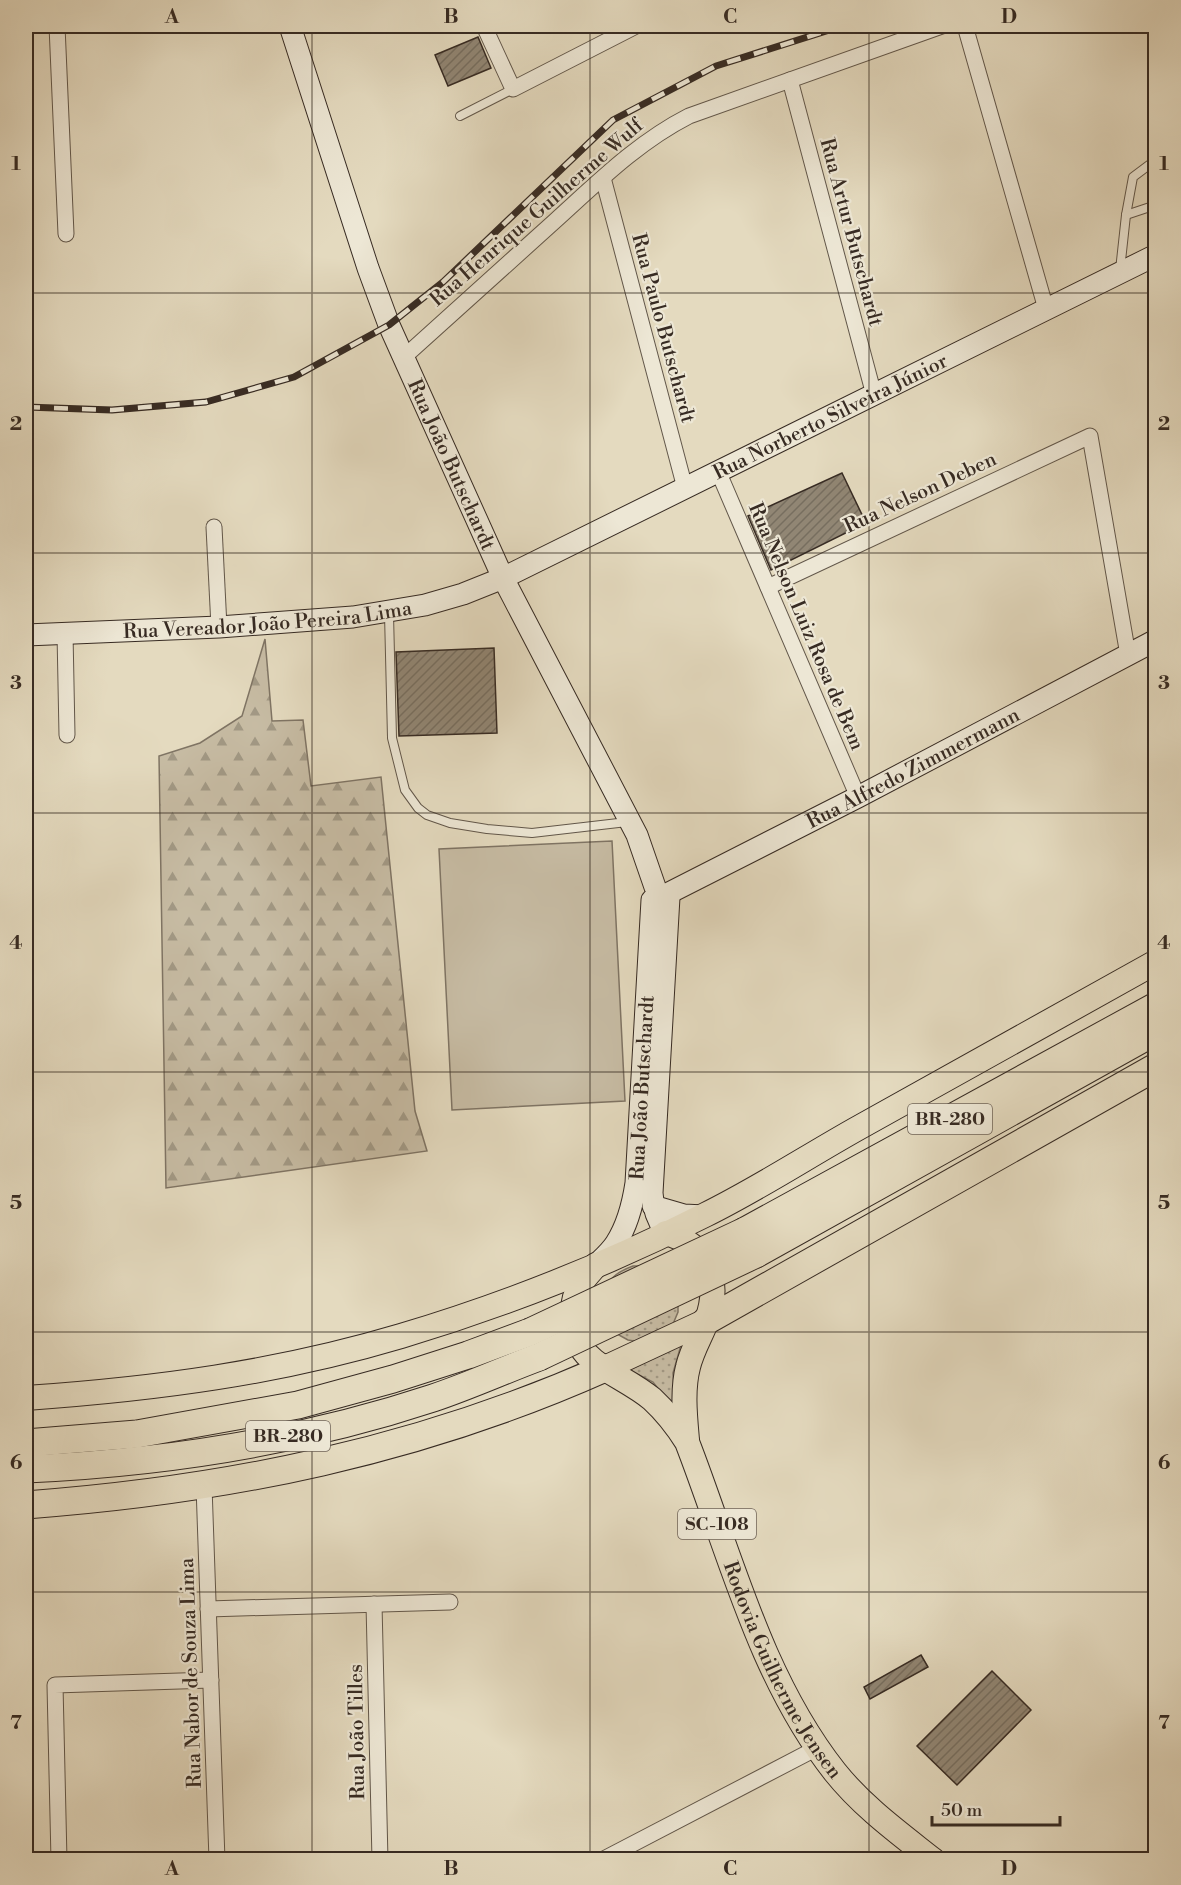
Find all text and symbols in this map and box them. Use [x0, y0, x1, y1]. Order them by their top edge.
text: A [164, 5, 180, 30]
text: B [443, 5, 459, 30]
text: C [723, 5, 737, 30]
text: D [1001, 5, 1017, 30]
street label: Rua Henrique Guilherme Wulf [425, 113, 649, 313]
street label: Rua Artur Butschardt [813, 136, 888, 329]
text: 1 [11, 152, 21, 177]
text: 1 [1159, 152, 1169, 177]
street label: Rua Paulo Butschardt [625, 231, 700, 426]
street label: Rua Norberto Silveira Júnior [709, 349, 952, 486]
street label: Rua João Butschardt [401, 376, 500, 555]
text: 2 [10, 412, 22, 437]
text: 2 [1158, 412, 1170, 437]
street label: Rua Nelson Deben [840, 447, 1001, 540]
street label: Rua Nelson Luiz Rosa de Bem [742, 499, 869, 754]
street label: Rua Vereador João Pereira Lima [123, 596, 415, 645]
text: 3 [10, 671, 22, 696]
text: 3 [1158, 671, 1170, 696]
street label: Rua Alfredo Zimmermann [803, 703, 1024, 835]
text: 4 [9, 931, 23, 956]
text: 4 [1157, 931, 1171, 956]
street label: Rua João Butschardt [625, 995, 661, 1181]
road number: BR-280 [908, 1104, 992, 1134]
text: 5 [10, 1191, 22, 1216]
text: 5 [1158, 1191, 1170, 1216]
road number: BR-280 [246, 1421, 330, 1451]
text: 6 [10, 1451, 23, 1476]
text: 6 [1158, 1451, 1171, 1476]
road number: SC-108 [678, 1509, 756, 1539]
street label: Rua Nabor de Souza Lima [175, 1556, 208, 1789]
street label: Rodovia Guilherme Jensen [717, 1558, 847, 1785]
street label: Rua João Tilles [344, 1664, 371, 1800]
text: 7 [10, 1711, 22, 1736]
text: 7 [1158, 1711, 1170, 1736]
scale bar [932, 1789, 1060, 1827]
text: 50 m [941, 1799, 983, 1822]
text: A [164, 1857, 180, 1882]
text: B [443, 1857, 459, 1882]
text: C [723, 1857, 737, 1882]
text: D [1001, 1857, 1017, 1882]

